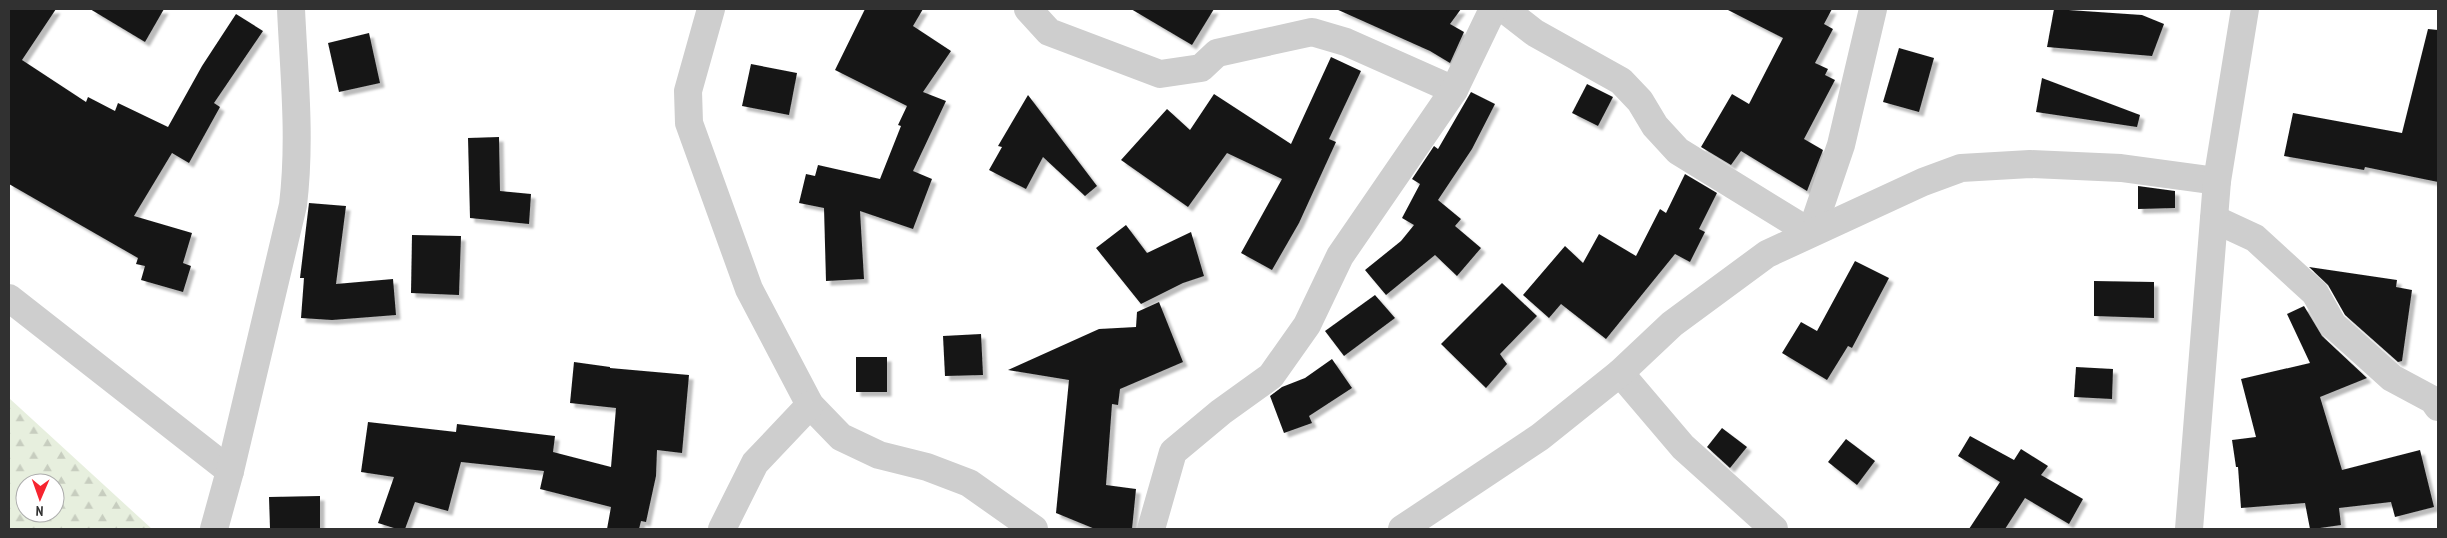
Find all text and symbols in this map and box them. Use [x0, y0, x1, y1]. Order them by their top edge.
north arrow [15, 473, 65, 523]
text: N [35, 502, 44, 520]

